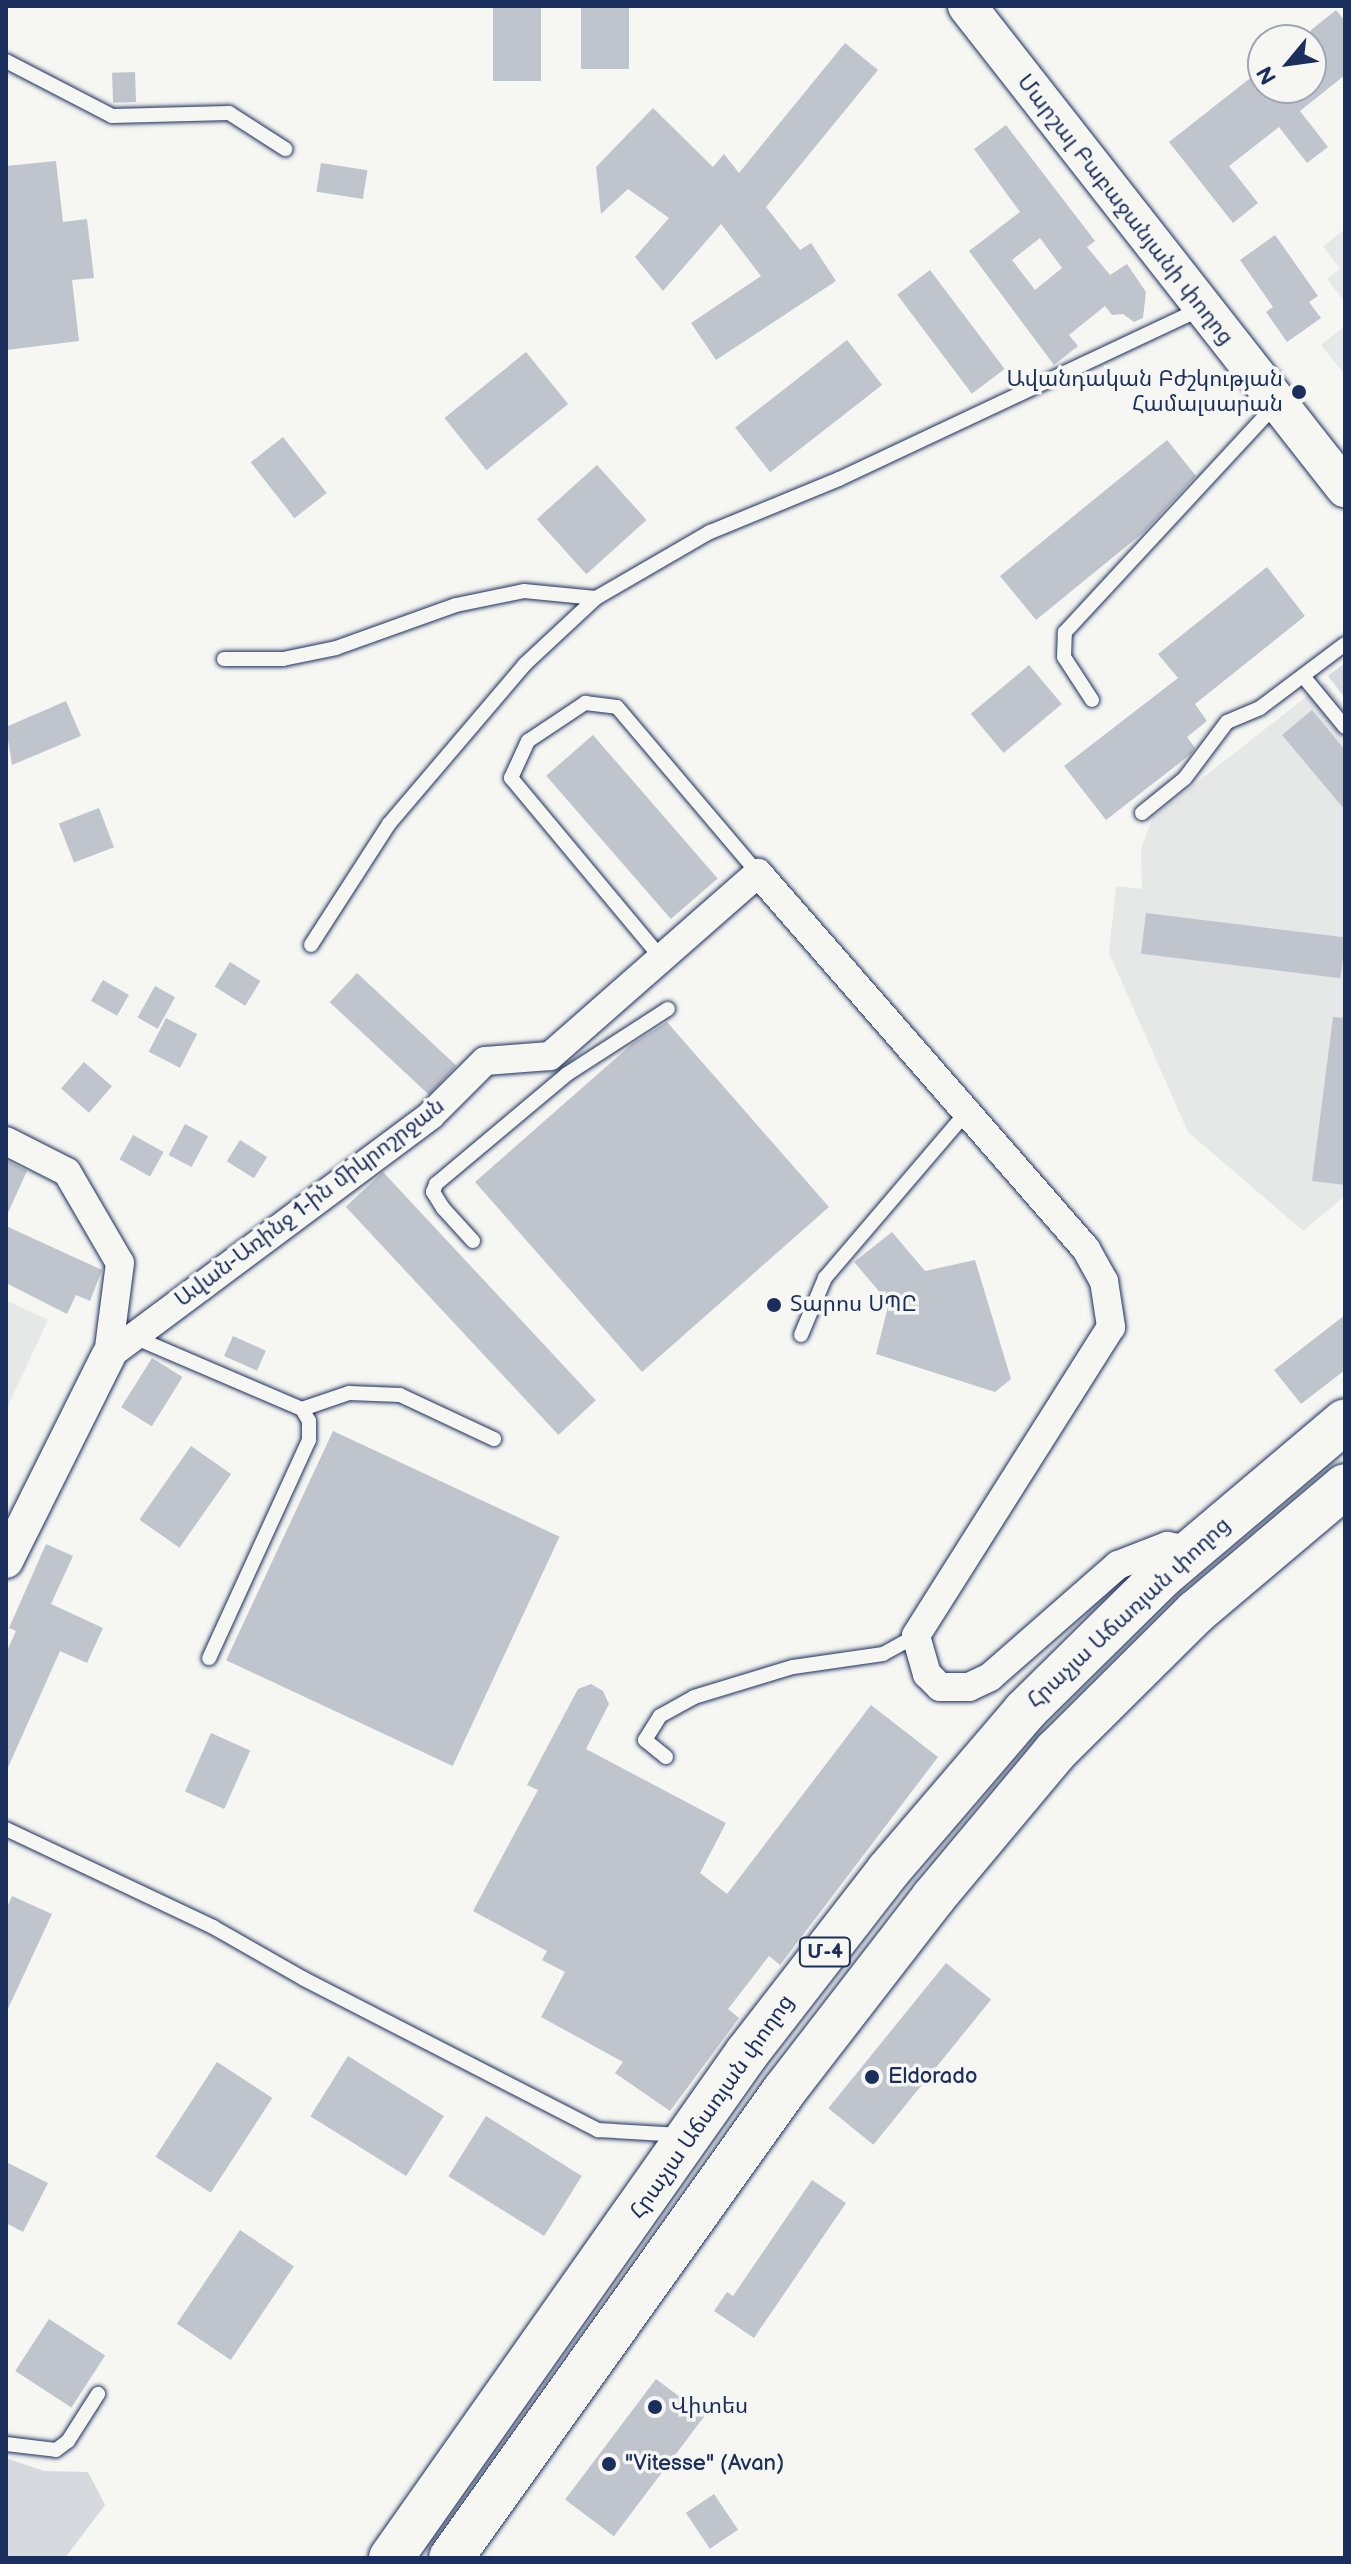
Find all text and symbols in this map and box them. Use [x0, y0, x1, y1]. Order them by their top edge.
north arrow [1247, 24, 1327, 104]
text: N [1252, 61, 1283, 89]
street label: Մարշալ Բաբաջանյանի փողոց [1011, 69, 1239, 351]
place label: Ավանդական Բժշկության Համալսարան [1007, 366, 1283, 418]
marker: Ավանդական Բժշկության Համալսարան [1290, 383, 1308, 401]
street label: Ավան-Առինջ 1-ին միկրոշրջան [170, 1093, 450, 1313]
place label: Տարոս ՍՊԸ [790, 1292, 917, 1318]
marker: Տարոս ՍՊԸ [765, 1296, 783, 1314]
street label: Հրաչյա Աճառյան փողոց [1022, 1512, 1236, 1714]
road number: Մ-4 [797, 1936, 853, 1968]
street label: Հրաչյա Աճառյան փողոց [624, 1990, 800, 2224]
place label: Eldorado [888, 2064, 977, 2090]
marker: Eldorado [863, 2068, 881, 2086]
place label: Վիտես [671, 2394, 748, 2420]
marker: Վիտես [646, 2398, 664, 2416]
place label: "Vitesse" (Avan) [625, 2451, 784, 2477]
marker: "Vitesse" (Avan) [600, 2455, 618, 2473]

